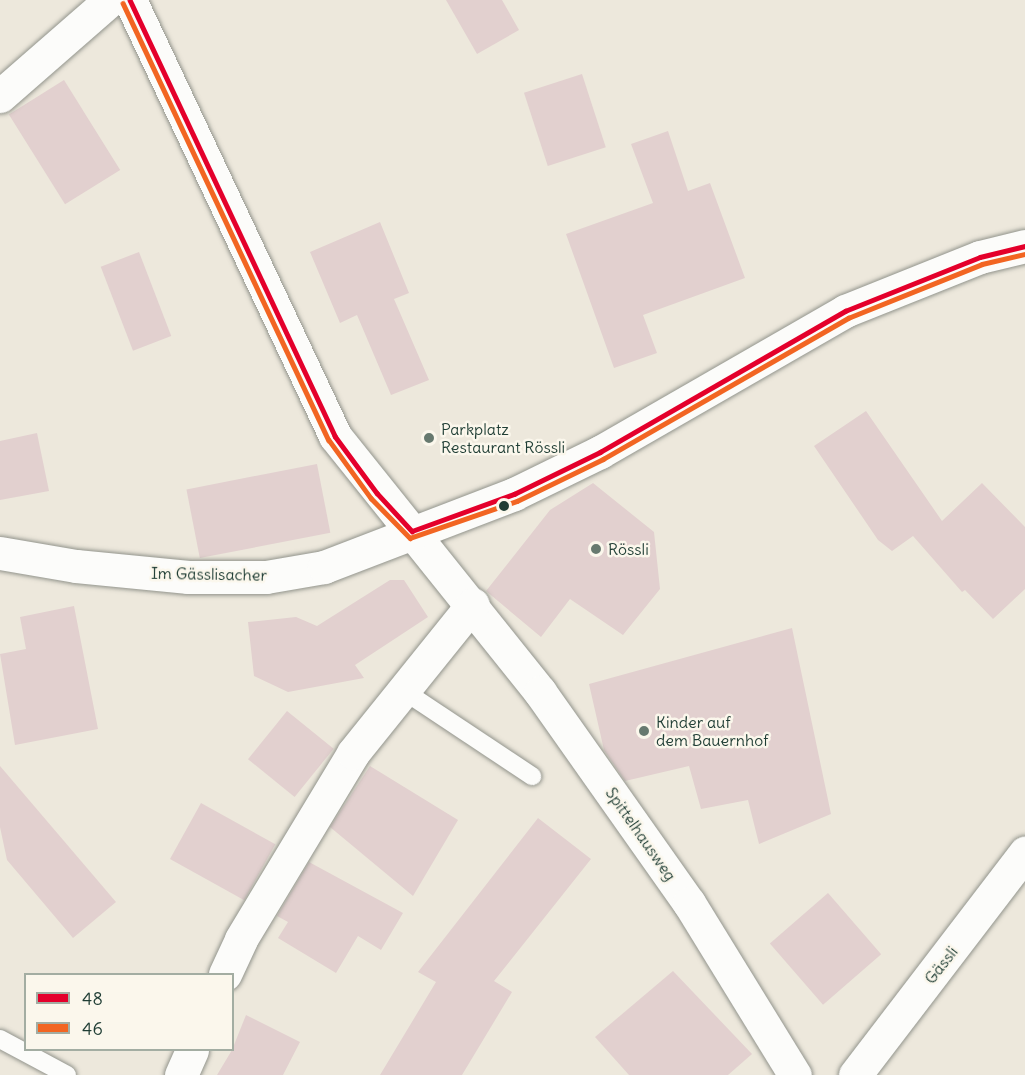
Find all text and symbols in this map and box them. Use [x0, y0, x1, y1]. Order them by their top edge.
place label: Parkplatz Restaurant Rössli [441, 419, 565, 457]
marker: Parkplatz Restaurant Rössli [422, 431, 436, 445]
unlabelled marker [498, 500, 510, 512]
place label: Rössli [608, 539, 649, 559]
marker: Rössli [589, 542, 603, 556]
street label: Im Gässlisacher [151, 563, 267, 585]
place label: Kinder auf dem Bauernhof [656, 712, 768, 750]
marker: Kinder auf dem Bauernhof [637, 724, 651, 738]
street label: Spittelhausweg [602, 784, 680, 884]
street label: Gässli [920, 942, 962, 988]
legend [24, 973, 234, 1051]
text: 48 [82, 987, 103, 1010]
text: 46 [82, 1017, 103, 1040]

